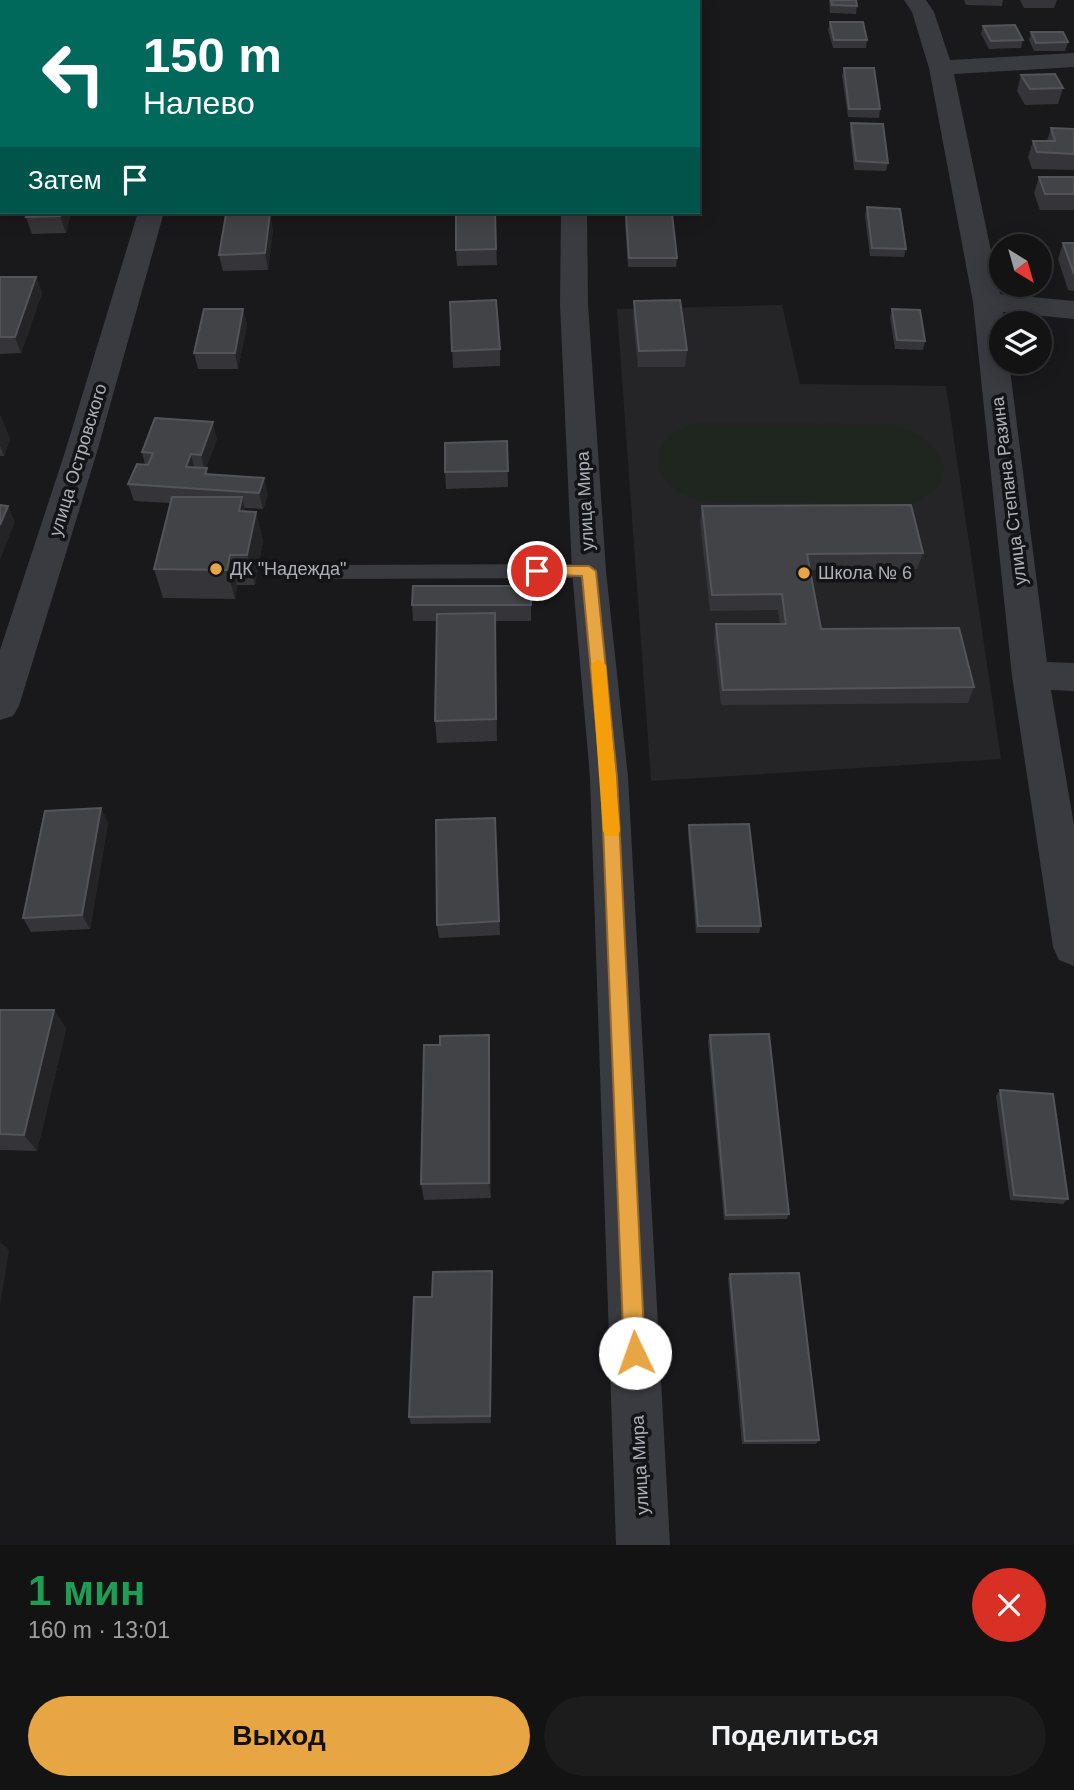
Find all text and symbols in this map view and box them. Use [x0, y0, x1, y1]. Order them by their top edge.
icon: left [28, 28, 119, 119]
text: 150 m [143, 28, 282, 82]
text: Налево [143, 85, 255, 121]
icon: arrive [116, 161, 154, 199]
text: Затем [28, 165, 102, 195]
north arrow [989, 234, 1052, 298]
map controls [989, 234, 1052, 374]
button: layers [989, 311, 1052, 374]
street label: улица Островского [45, 381, 111, 539]
street label: улица Степана Разина [987, 395, 1030, 586]
street label: улица Мира [572, 450, 598, 551]
pin [507, 541, 567, 601]
icon: arrive [518, 552, 556, 590]
place label: ДК "Надежда" [230, 559, 346, 579]
marker: ДК "Надежда" [208, 561, 224, 577]
place label: Школа № 6 [818, 563, 912, 583]
marker: Школа № 6 [796, 565, 812, 581]
position arrow [598, 1316, 672, 1390]
street label: улица Мира [627, 1414, 653, 1515]
text: 1 мин [28, 1567, 145, 1614]
button: close [972, 1568, 1046, 1642]
text: 160 m · 13:01 [28, 1617, 170, 1643]
button: Выход [28, 1696, 530, 1776]
button: Поделиться [544, 1696, 1046, 1776]

